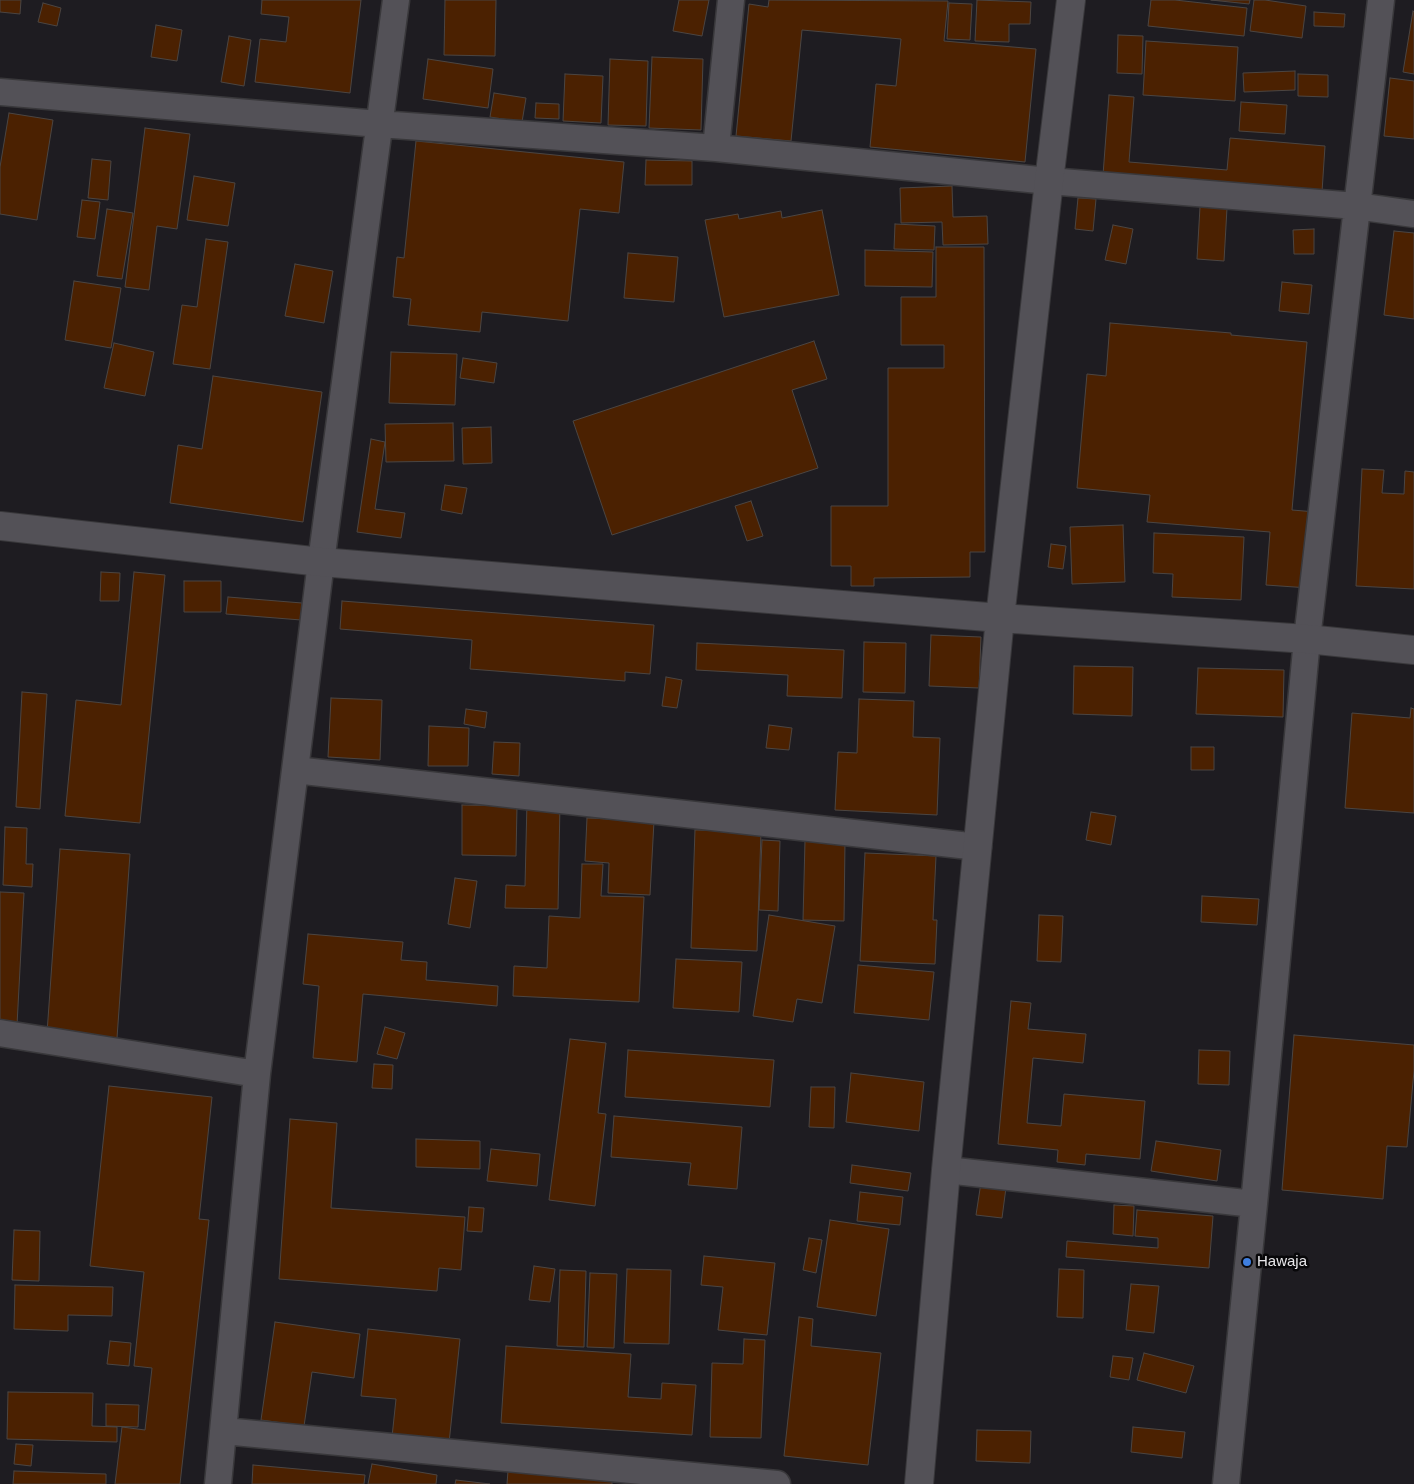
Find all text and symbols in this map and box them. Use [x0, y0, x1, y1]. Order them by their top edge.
place label: Hawaja [1257, 1253, 1307, 1271]
marker: Hawaja [1241, 1256, 1253, 1268]

